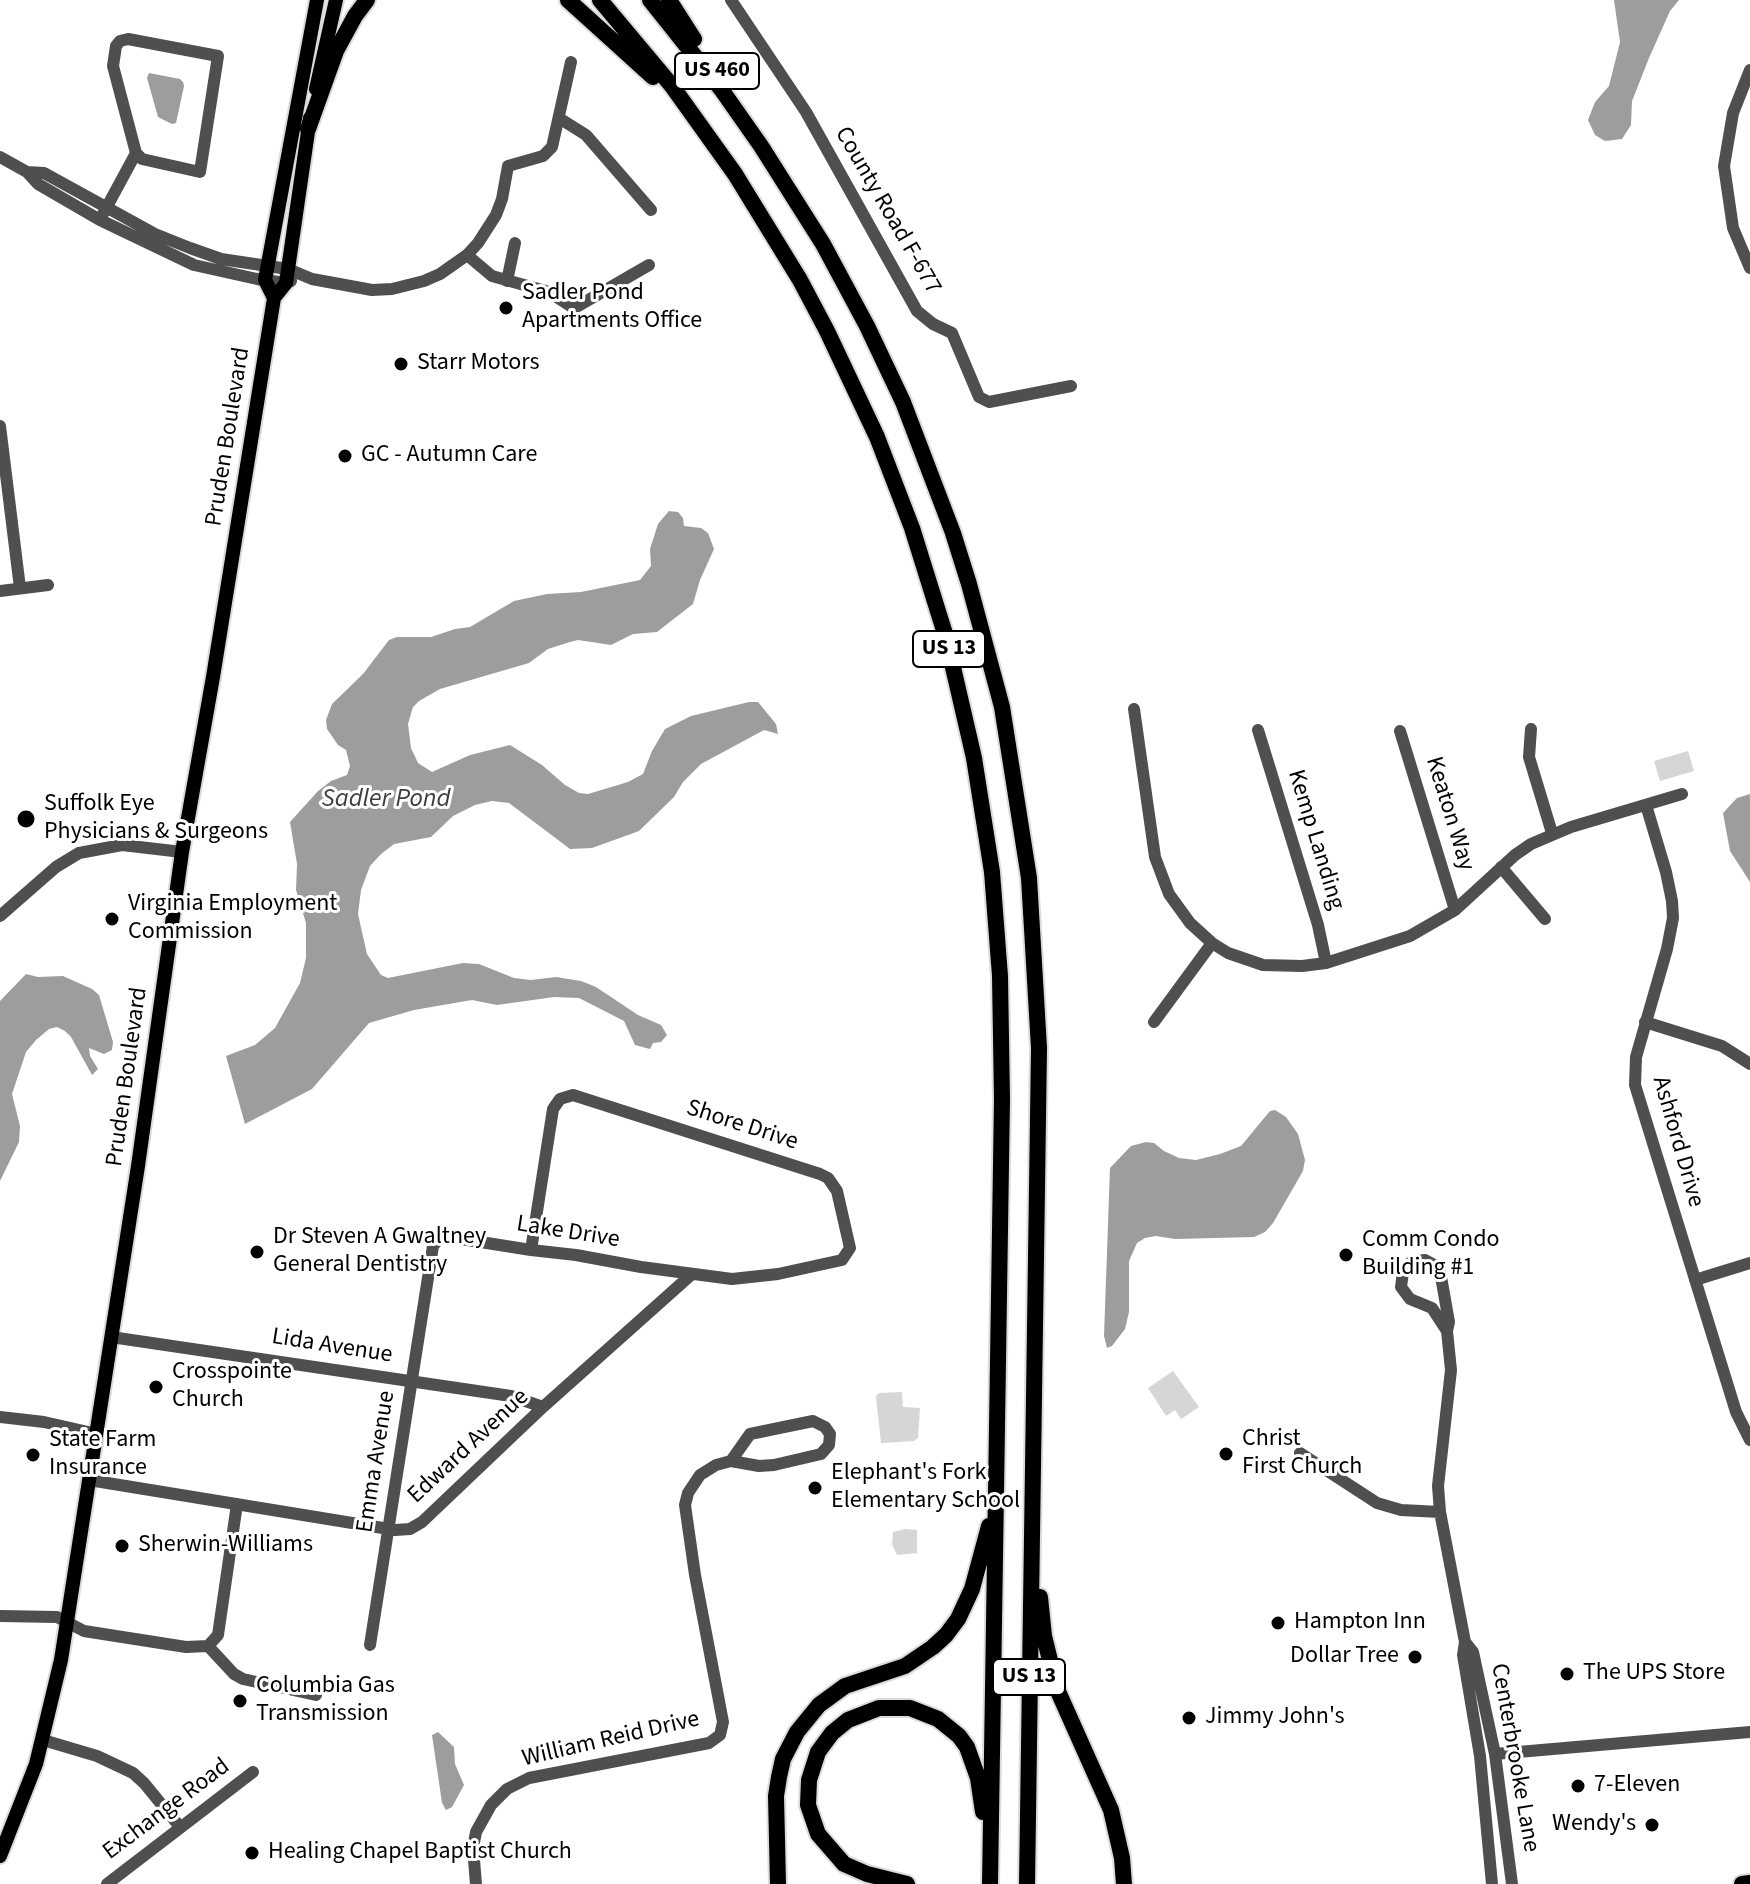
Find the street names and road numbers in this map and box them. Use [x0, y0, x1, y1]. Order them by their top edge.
road number: US 460 [675, 53, 759, 89]
street label: County Road F-677 [827, 122, 947, 300]
street label: Pruden Boulevard [201, 346, 257, 528]
road number: US 13 [913, 631, 985, 667]
street label: Keaton Way [1418, 754, 1480, 874]
street label: Kemp Landing [1280, 766, 1350, 914]
street label: Pruden Boulevard [101, 986, 155, 1168]
street label: Ashford Drive [1645, 1073, 1709, 1211]
street label: Shore Drive [683, 1094, 801, 1158]
street label: Lake Drive [514, 1211, 622, 1255]
street label: Lida Avenue [270, 1323, 394, 1371]
street label: Edward Avenue [402, 1384, 536, 1510]
street label: Emma Avenue [352, 1389, 402, 1535]
road number: US 13 [993, 1659, 1065, 1695]
street label: Centerbrooke Lane [1483, 1661, 1545, 1855]
street label: William Reid Drive [520, 1706, 702, 1774]
street label: Exchange Road [98, 1753, 236, 1867]

